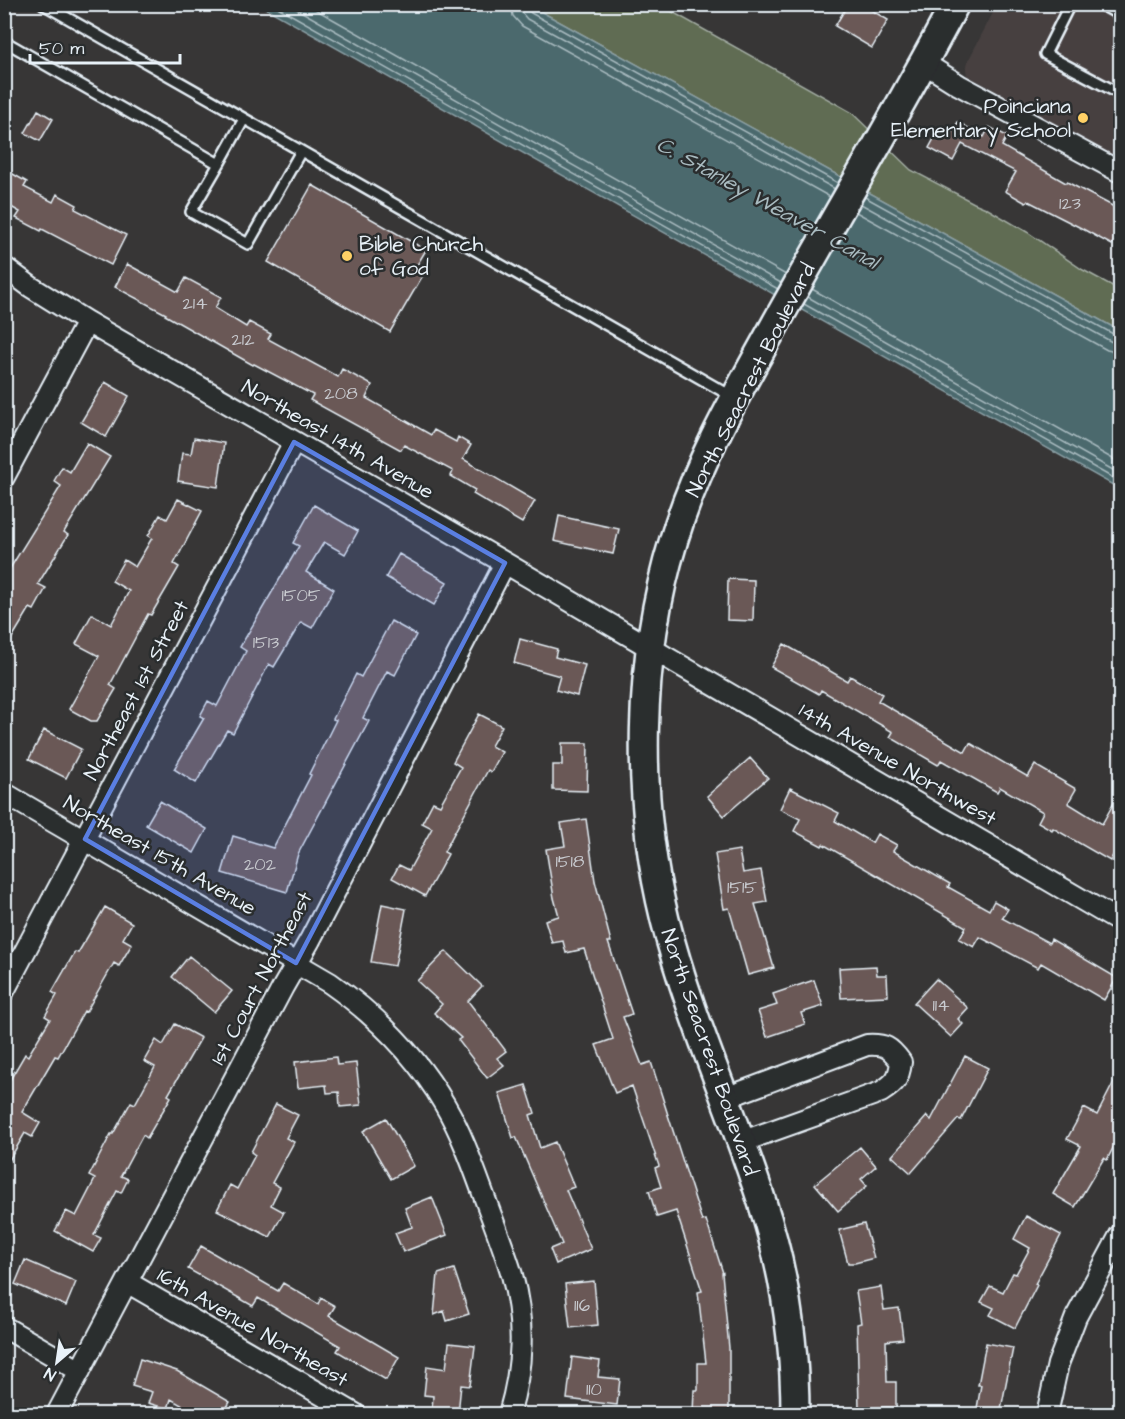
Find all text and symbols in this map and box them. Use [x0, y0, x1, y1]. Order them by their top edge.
scale bar [30, 27, 180, 65]
text: 50 m [39, 36, 84, 61]
place label: Poinciana Elementary School [891, 92, 1071, 147]
marker: Poinciana Elementary School [1076, 111, 1090, 125]
water label: C. Stanley Weaver Canal [650, 129, 886, 279]
house number: 123 [1059, 191, 1081, 216]
place label: Bible Church of God [359, 230, 484, 283]
marker: Bible Church of God [340, 249, 354, 263]
street label: North Seacrest Boulevard [679, 258, 822, 502]
house number: 214 [183, 291, 207, 316]
house number: 212 [232, 327, 255, 352]
street label: Northeast 14th Avenue [236, 373, 439, 506]
house number: 208 [324, 381, 358, 406]
house number: 1505 [281, 583, 321, 608]
street label: Northeast 1st Street [77, 595, 196, 785]
house number: 1513 [253, 630, 279, 655]
street label: 14th Avenue Northwest [794, 696, 1002, 833]
street label: Northeast 15th Avenue [58, 788, 261, 922]
house number: 1518 [555, 849, 585, 874]
house number: 202 [244, 852, 277, 877]
house number: 1515 [727, 875, 757, 900]
street label: 1st Court Northeast [203, 886, 320, 1070]
street label: North Seacrest Boulevard [654, 925, 765, 1180]
house number: 114 [933, 993, 949, 1018]
street label: 16th Avenue Northeast [152, 1261, 354, 1394]
house number: 116 [574, 1293, 590, 1318]
north arrow [27, 1332, 87, 1392]
text: N [40, 1362, 60, 1386]
house number: 110 [586, 1377, 602, 1402]

